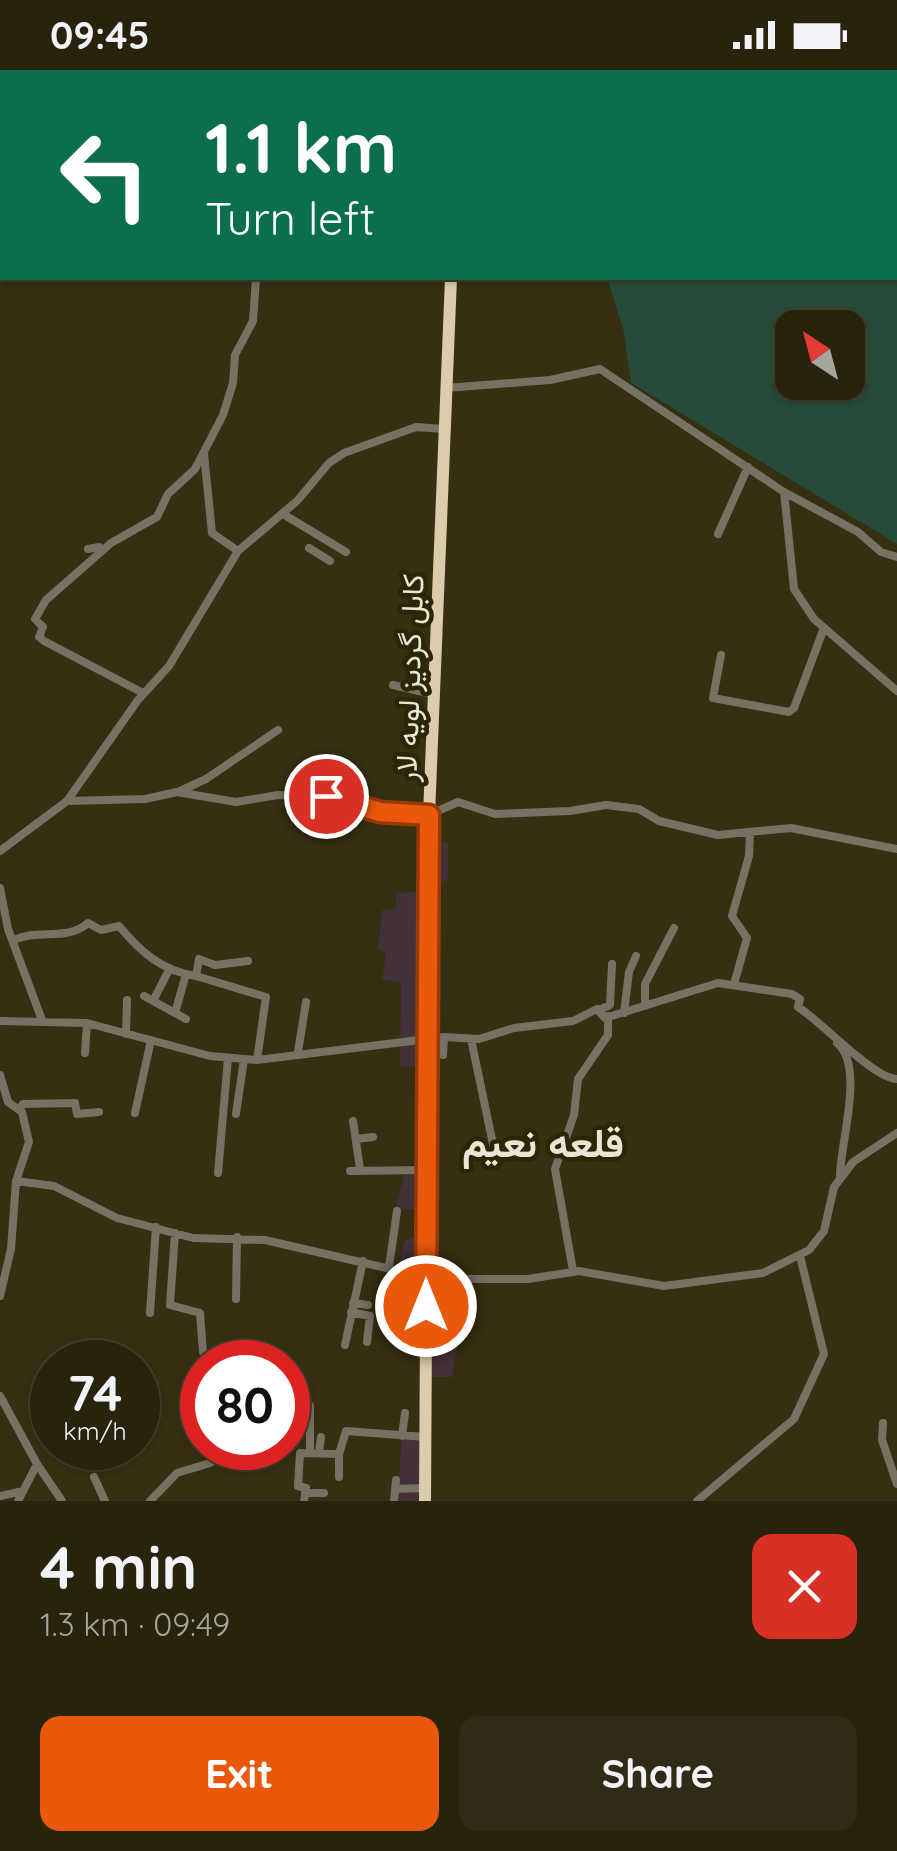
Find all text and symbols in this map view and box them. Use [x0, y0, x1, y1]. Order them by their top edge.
text: 09:45 [50, 11, 150, 59]
text: 1.1 km [205, 103, 397, 191]
icon: left [40, 110, 170, 240]
text: Turn left [205, 190, 375, 246]
north arrow [775, 310, 865, 400]
map controls [775, 310, 865, 400]
street label: کابل گردیز لویه لار [386, 574, 432, 783]
pin [284, 754, 369, 839]
icon: arrive [299, 769, 354, 824]
district label: قلعه نعيم [462, 1117, 624, 1169]
position arrow [374, 1254, 478, 1358]
speed limit sign: 80 [180, 1340, 310, 1470]
text: 74 [68, 1361, 122, 1424]
text: km/h [63, 1415, 127, 1446]
text: 4 min [40, 1529, 197, 1604]
button: close [752, 1534, 857, 1639]
text: 1.3 km · 09:49 [40, 1604, 230, 1644]
button: Exit [40, 1716, 439, 1831]
button: Share [459, 1716, 857, 1831]

